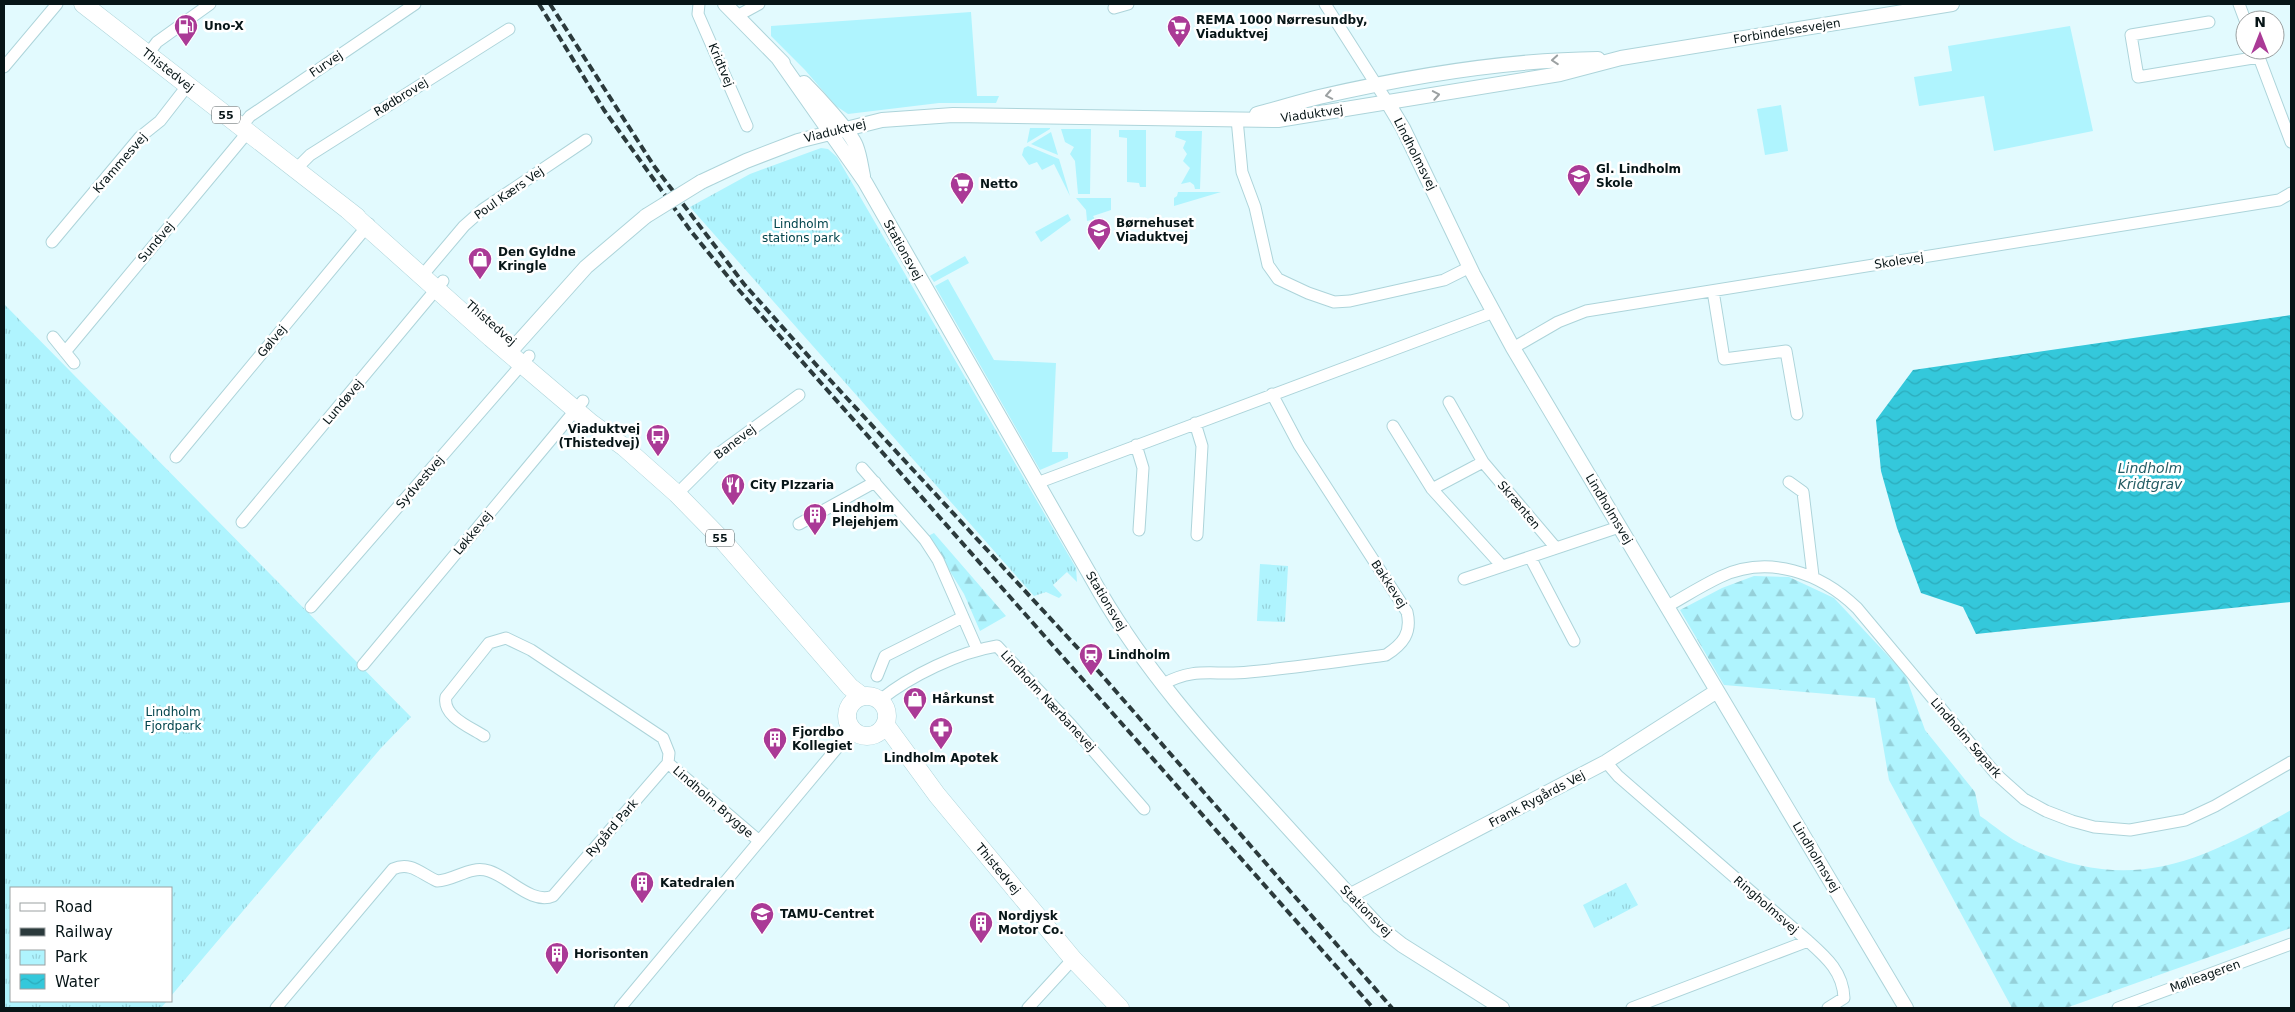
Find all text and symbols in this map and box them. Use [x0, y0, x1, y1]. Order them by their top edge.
north arrow [2235, 10, 2285, 60]
fuel station icon: Uno-X [173, 13, 199, 47]
place label: REMA 1000 Nørresundby, Viaduktvej [1196, 13, 1368, 41]
supermarket icon: REMA 1000 Nørresundby, Viaduktvej [1166, 14, 1192, 48]
text: N [2254, 14, 2266, 30]
street label: Forbindelsesvejen [1732, 16, 1842, 46]
place label: Uno-X [204, 19, 245, 33]
street label: Kridtvej [706, 41, 736, 89]
street label: Thistedvej [138, 45, 197, 95]
street label: Furvej [307, 48, 345, 80]
one-way arrow [1550, 54, 1558, 65]
street label: Rødbrovej [372, 75, 430, 119]
one-way arrow [1325, 89, 1334, 100]
one-way arrow [1431, 90, 1440, 100]
street label: Viaduktvej [1280, 103, 1344, 125]
road number: 55 [212, 106, 240, 124]
street label: Lindholmsvej [1391, 115, 1439, 193]
street label: Viaduktvej [803, 117, 867, 145]
street label: Krammesvej [90, 130, 150, 196]
place label: Gl. Lindholm Skole [1596, 162, 1681, 190]
school or university icon: Gl. Lindholm Skole [1566, 163, 1592, 197]
street label: Poul Kærs Vej [472, 164, 546, 222]
supermarket icon: Netto [949, 171, 975, 205]
place label: Netto [980, 177, 1018, 191]
place label: Børnehuset Viaduktvej [1116, 216, 1194, 244]
park label: Lindholm stations park [762, 217, 840, 245]
street label: Stationsvej [881, 217, 925, 283]
school or university icon: Børnehuset Viaduktvej [1086, 217, 1112, 251]
street label: Sundvej [135, 219, 177, 265]
place label: Den Gyldne Kringle [498, 245, 576, 273]
shop icon: Den Gyldne Kringle [467, 246, 493, 280]
street label: Skolevej [1873, 250, 1925, 272]
street label: Thistedvej [462, 297, 519, 349]
street label: Gølvej [254, 322, 290, 360]
street label: Lundøvej [320, 377, 366, 427]
place label: Viaduktvej (Thistedvej) [559, 422, 640, 450]
street label: Banevej [711, 422, 759, 462]
bus stop icon: Viaduktvej (Thistedvej) [645, 423, 671, 457]
street label: Sydvestvej [393, 453, 447, 511]
water label: Lindholm Kridtgrav [2118, 460, 2183, 492]
street label: Lindholmsvej [1583, 471, 1635, 547]
restaurant icon: City PIzzaria [720, 472, 746, 506]
place label: City PIzzaria [750, 478, 834, 492]
street label: Skrænten [1495, 478, 1543, 532]
place label: Lindholm Plejehjem [832, 501, 899, 529]
building icon: Lindholm Plejehjem [802, 502, 828, 536]
street label: Løkkevej [451, 508, 495, 558]
road number: 55 [706, 530, 734, 546]
street label: Bakkevej [1368, 557, 1410, 611]
street label: Stationsvej [1083, 569, 1129, 633]
station icon: Lindholm [1078, 642, 1104, 676]
street label: Lindholm Nærbanevej [998, 648, 1098, 754]
place label: Lindholm [1108, 648, 1170, 662]
shop icon: Hårkunst [902, 686, 928, 720]
place label: Hårkunst [932, 692, 994, 706]
street label: Lindholm Søpark [1928, 695, 2004, 781]
park label: Lindholm Fjordpark [145, 705, 201, 733]
pharmacy icon: Lindholm Apotek [928, 716, 954, 750]
place label: Fjordbo Kollegiet [792, 725, 853, 753]
building icon: Fjordbo Kollegiet [762, 726, 788, 760]
place label: Lindholm Apotek [884, 751, 999, 765]
street label: Lindholm Brygge [670, 763, 756, 841]
street label: Frank Rygårds Vej [1487, 768, 1587, 830]
street label: Rygård Park [583, 796, 641, 860]
street label: Lindholmsvej [1790, 819, 1842, 895]
street label: Thistedvej [972, 840, 1023, 897]
building icon: Katedralen [629, 870, 655, 904]
street label: Ringholmsvej [1731, 873, 1801, 937]
place label: Katedralen [660, 876, 735, 890]
street label: Stationsvej [1337, 882, 1395, 940]
legend [10, 887, 172, 1002]
text: Road [55, 898, 93, 916]
school or university icon: TAMU-Centret [749, 901, 775, 935]
place label: TAMU-Centret [780, 907, 874, 921]
place label: Nordjysk Motor Co. [998, 909, 1064, 937]
building icon: Nordjysk Motor Co. [968, 910, 994, 944]
text: Railway [55, 923, 113, 941]
building icon: Horisonten [544, 941, 570, 975]
place label: Horisonten [574, 947, 649, 961]
text: Park [55, 948, 88, 966]
street label: Mølleageren [2168, 957, 2242, 995]
text: Water [55, 973, 100, 991]

